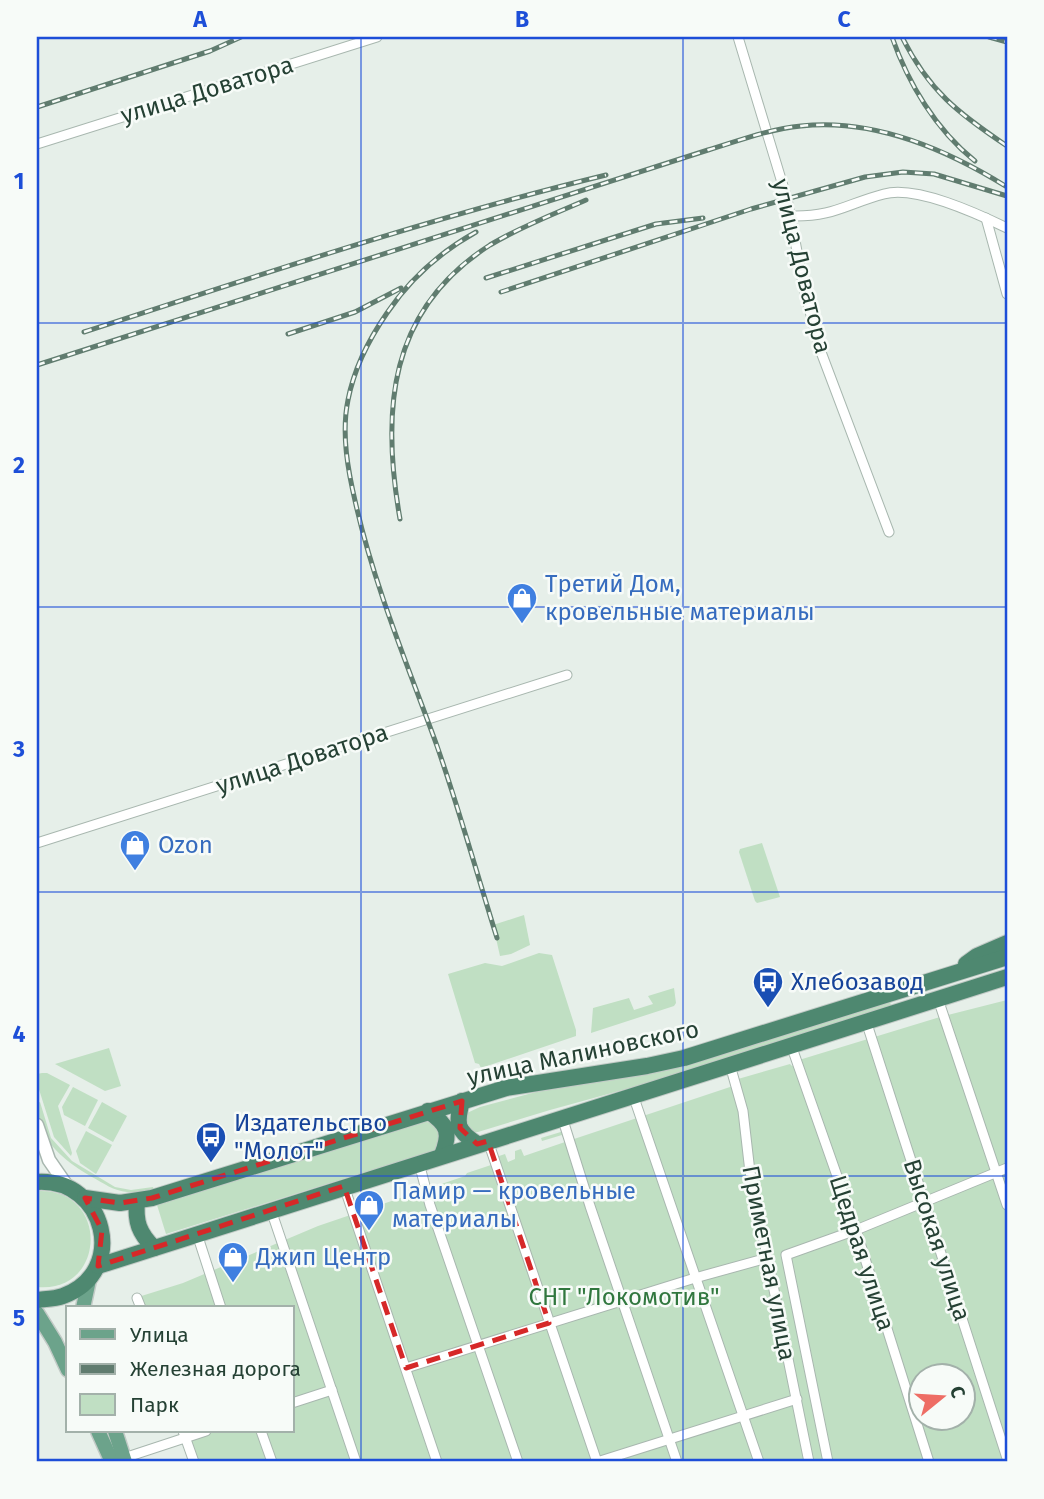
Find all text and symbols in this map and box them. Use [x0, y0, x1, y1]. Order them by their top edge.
text: A [192, 5, 207, 33]
text: B [515, 5, 529, 33]
text: C [837, 5, 851, 33]
street label: улица Доватора [117, 50, 297, 130]
text: 1 [14, 167, 24, 195]
street label: улица Доватора [767, 176, 837, 356]
text: 2 [13, 451, 25, 479]
place label: Третий Дом, кровельные материалы [545, 570, 815, 626]
shop icon: Третий Дом, кровельные материалы [505, 581, 539, 625]
street label: улица Доватора [213, 718, 391, 800]
text: 3 [12, 735, 25, 763]
shop icon: Ozon [118, 828, 152, 872]
place label: Ozon [158, 831, 213, 859]
bus stop icon: Хлебозавод [751, 965, 785, 1009]
place label: Хлебозавод [791, 968, 924, 996]
street label: улица Малиновского [465, 1015, 701, 1091]
text: 4 [13, 1020, 26, 1048]
place label: Издательство "Молот" [234, 1109, 387, 1165]
bus stop icon: Издательство "Молот" [194, 1120, 228, 1164]
street label: Высокая улица [898, 1155, 976, 1325]
street label: Приметная улица [736, 1163, 802, 1363]
street label: Щедрая улица [824, 1172, 900, 1334]
place label: Памир — кровельные материалы [392, 1177, 636, 1233]
shop icon: Памир — кровельные материалы [352, 1188, 386, 1232]
shop icon: Джип Центр [216, 1240, 250, 1284]
place label: Джип Центр [255, 1243, 391, 1271]
park label: СНТ "Локомотив" [529, 1283, 719, 1311]
text: 5 [13, 1304, 25, 1332]
legend [66, 1306, 294, 1432]
text: Улица [130, 1322, 189, 1348]
text: Железная дорога [130, 1356, 301, 1382]
north arrow [908, 1362, 978, 1432]
text: С [945, 1383, 970, 1401]
text: Парк [130, 1392, 179, 1418]

